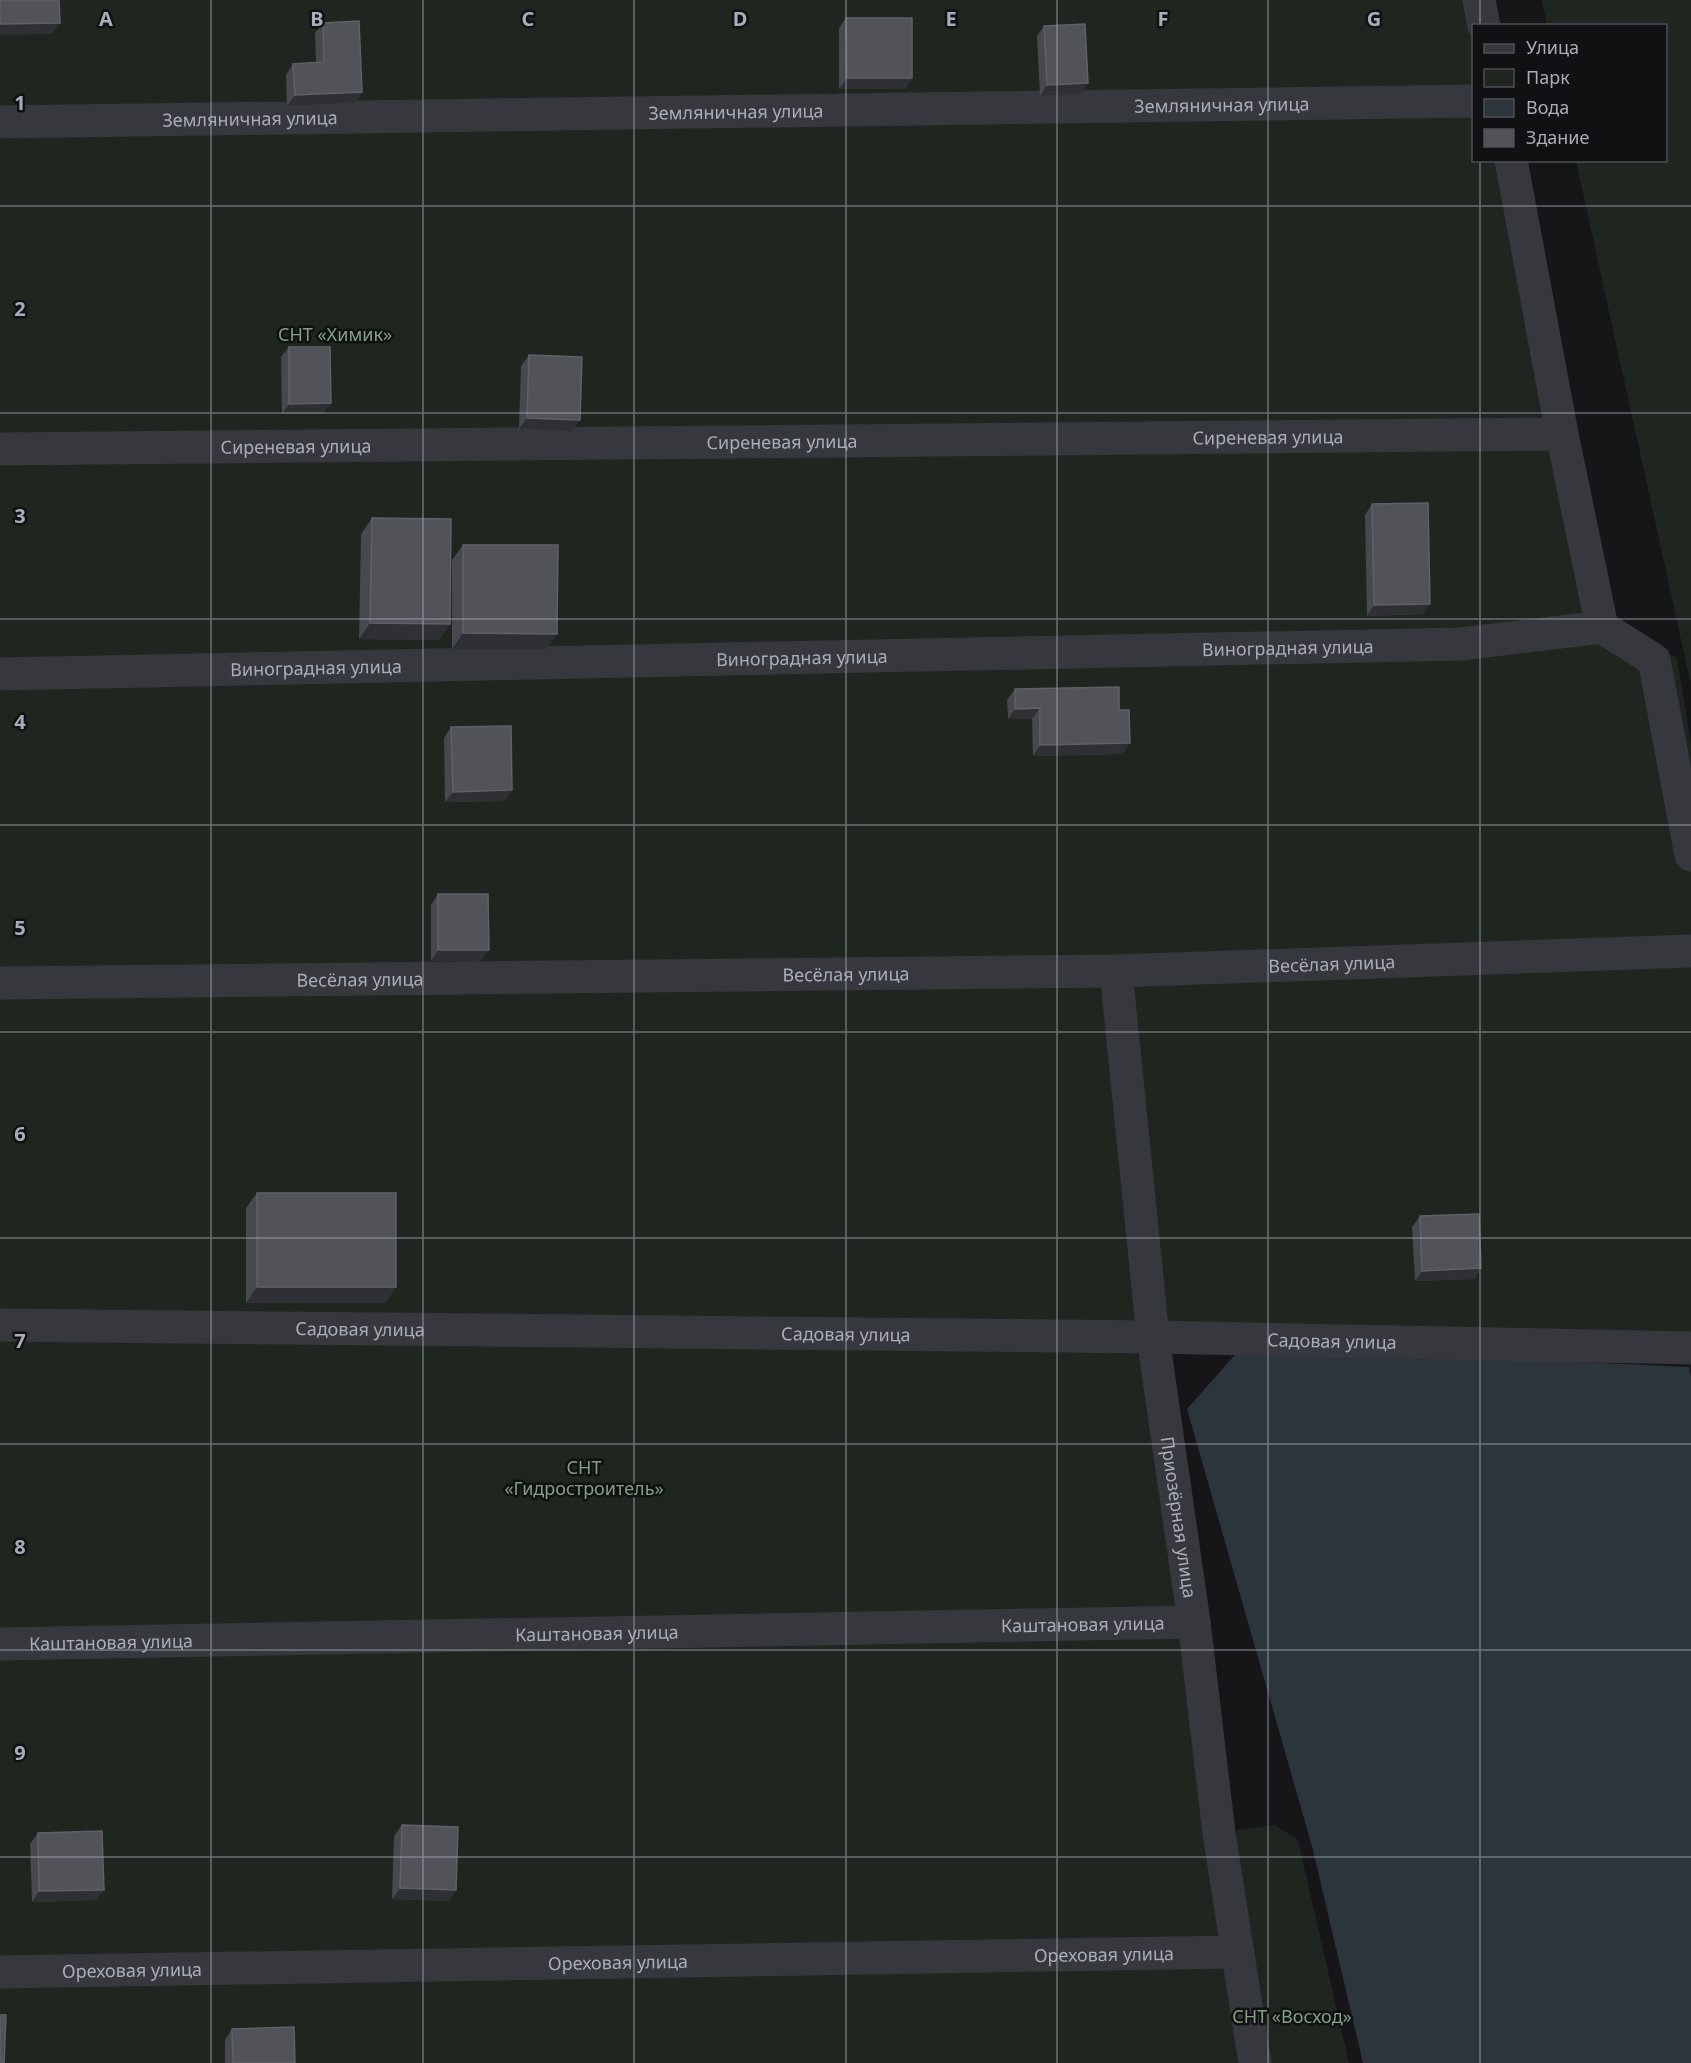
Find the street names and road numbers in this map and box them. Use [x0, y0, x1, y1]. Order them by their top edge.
street label: Земляничная улица [1134, 91, 1310, 118]
street label: Земляничная улица [648, 98, 824, 125]
street label: Земляничная улица [162, 105, 338, 132]
street label: Сиреневая улица [1192, 424, 1344, 450]
street label: Сиреневая улица [706, 429, 858, 454]
street label: Сиреневая улица [220, 433, 372, 459]
street label: Виноградная улица [1202, 634, 1374, 661]
street label: Виноградная улица [716, 644, 888, 671]
street label: Виноградная улица [230, 654, 402, 681]
street label: Весёлая улица [1268, 949, 1396, 978]
street label: Весёлая улица [782, 961, 910, 987]
street label: Весёлая улица [296, 966, 424, 992]
street label: Садовая улица [295, 1316, 425, 1341]
street label: Садовая улица [781, 1321, 911, 1346]
street label: Садовая улица [1267, 1327, 1397, 1354]
street label: Приозёрная улица [1155, 1435, 1202, 1600]
street label: Каштановая улица [1001, 1611, 1165, 1638]
street label: Каштановая улица [515, 1619, 679, 1647]
street label: Каштановая улица [29, 1628, 193, 1655]
street label: Ореховая улица [1034, 1941, 1174, 1967]
street label: Ореховая улица [548, 1949, 688, 1975]
street label: Ореховая улица [62, 1957, 202, 1983]

